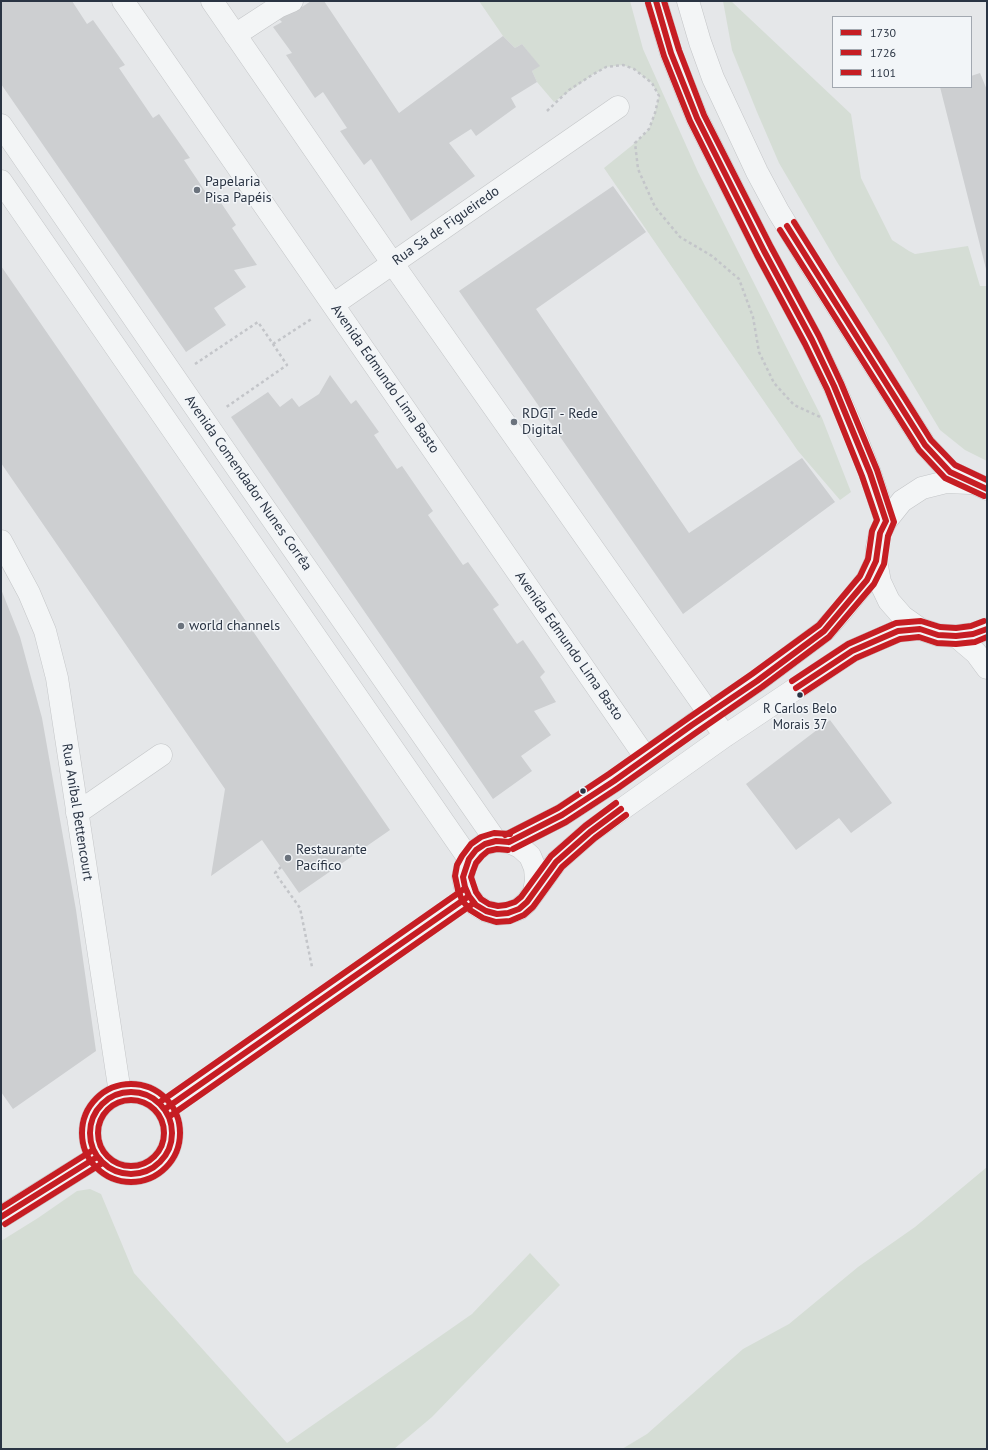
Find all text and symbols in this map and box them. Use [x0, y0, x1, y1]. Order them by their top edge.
legend [832, 16, 972, 88]
text: 1730 [870, 25, 896, 40]
text: 1726 [870, 45, 896, 60]
text: 1101 [870, 65, 896, 80]
place label: Papelaria Pisa Papéis [205, 174, 272, 206]
street label: Rua Sá de Figueiredo [389, 183, 503, 269]
marker: Papelaria Pisa Papéis [192, 185, 202, 195]
street label: Avenida Edmundo Lima Basto [327, 301, 443, 457]
street label: Avenida Comendador Nunes Corrêa [181, 392, 315, 574]
place label: RDGT - Rede Digital [522, 406, 598, 438]
marker: RDGT - Rede Digital [509, 417, 519, 427]
street label: Avenida Edmundo Lima Basto [511, 568, 627, 724]
place label: world channels [189, 618, 280, 634]
marker: world channels [176, 621, 186, 631]
marker: R Carlos Belo Morais 37 [795, 690, 805, 700]
place label: R Carlos Belo Morais 37 [763, 701, 837, 732]
street label: Rua Aníbal Bettencourt [58, 742, 96, 882]
unlabelled marker [578, 786, 588, 796]
place label: Restaurante Pacífico [296, 842, 367, 874]
marker: Restaurante Pacífico [283, 853, 293, 863]

